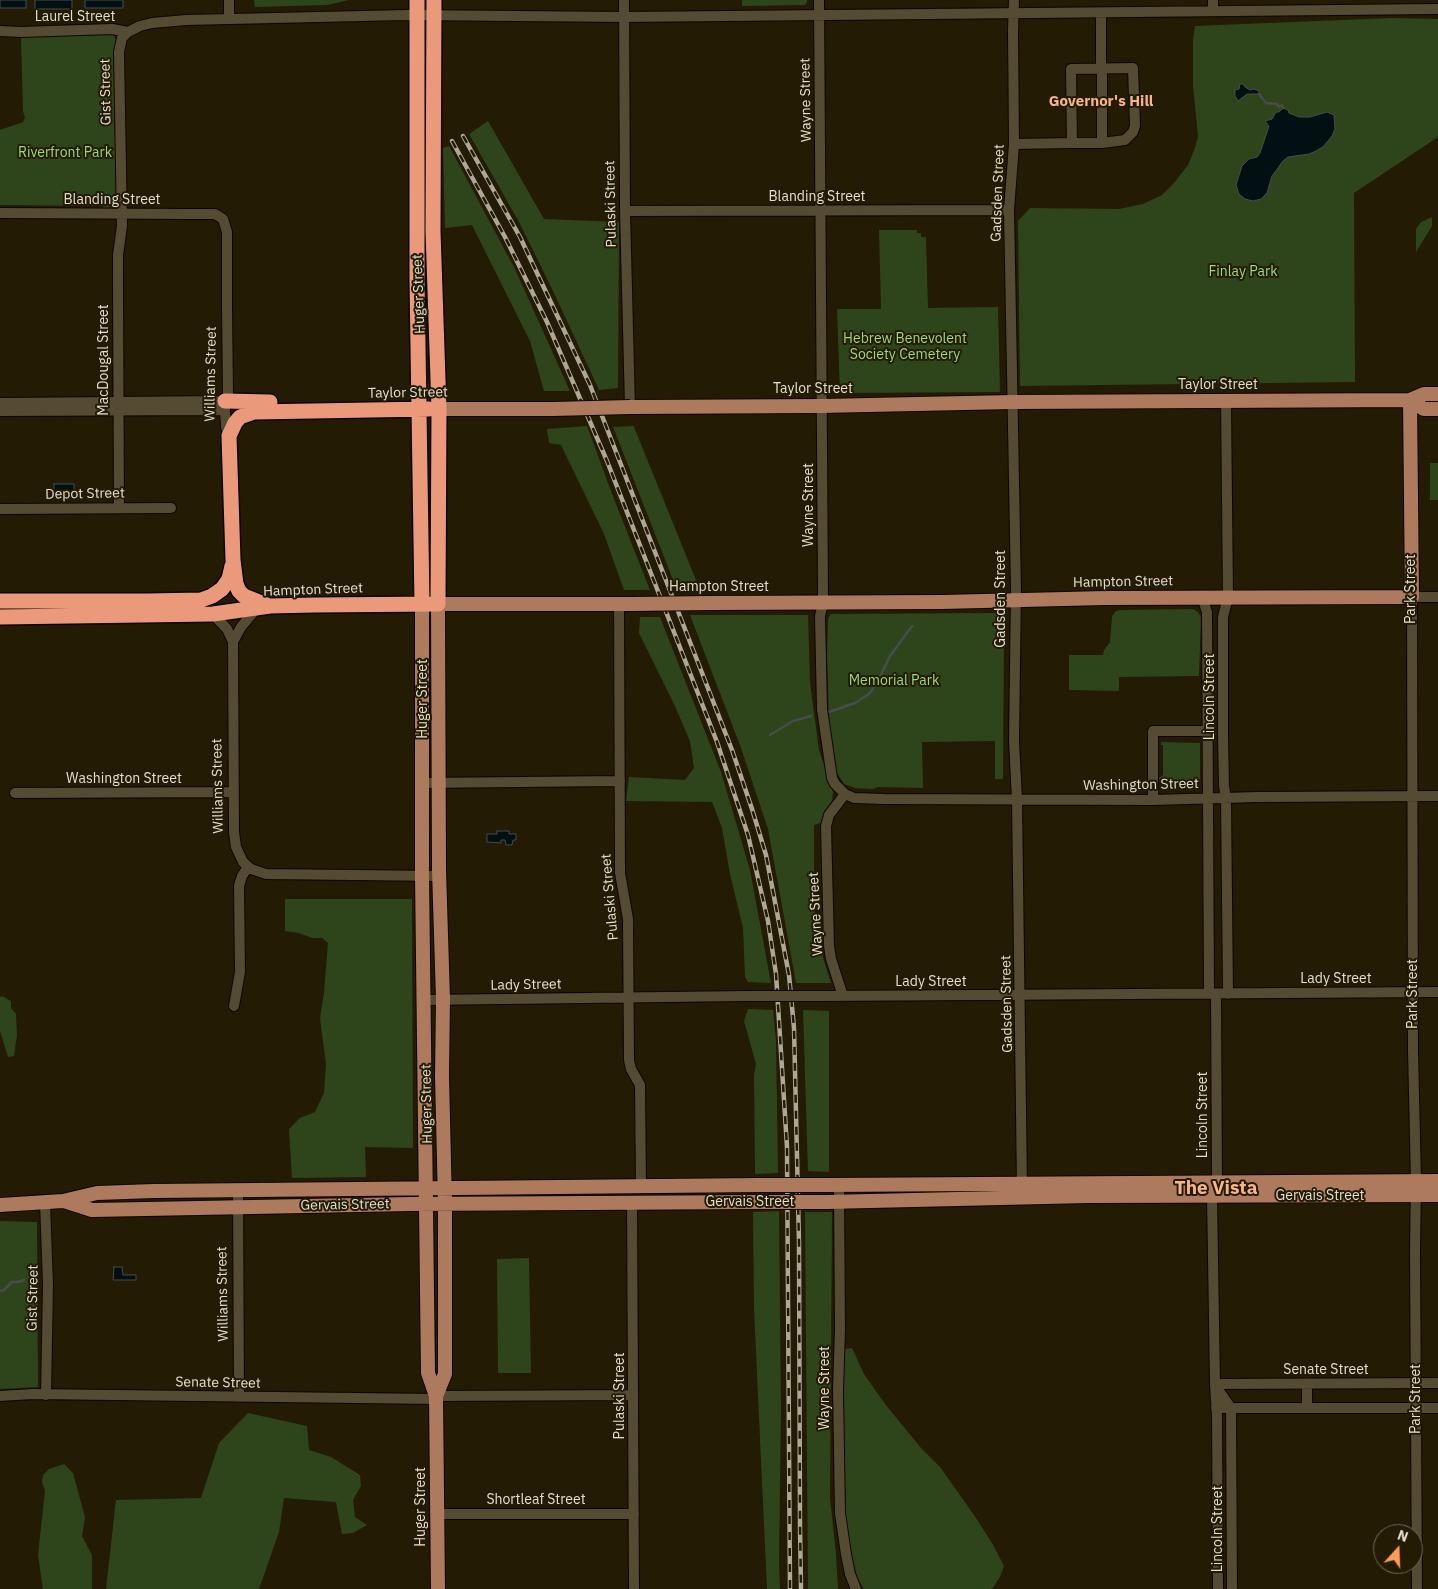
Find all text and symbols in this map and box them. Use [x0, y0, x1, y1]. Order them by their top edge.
street label: Laurel Street [35, 9, 115, 25]
street label: Wayne Street [797, 58, 815, 142]
street label: Gist Street [97, 59, 115, 125]
district label: Governor's Hill [1049, 93, 1153, 111]
street label: Gadsden Street [988, 144, 1008, 242]
park label: Riverfront Park [18, 145, 112, 161]
street label: Pulaski Street [602, 160, 620, 248]
street label: Blanding Street [768, 189, 866, 205]
street label: Blanding Street [63, 192, 161, 208]
street label: Huger Street [409, 254, 429, 334]
park label: Finlay Park [1208, 264, 1278, 280]
street label: MacDougal Street [96, 304, 112, 416]
street label: Williams Street [202, 326, 220, 422]
park label: Hebrew Benevolent Society Cemetery [843, 331, 967, 364]
street label: Taylor Street [1178, 377, 1258, 393]
street label: Taylor Street [773, 381, 853, 397]
street label: Taylor Street [368, 384, 448, 402]
street label: Wayne Street [801, 463, 817, 547]
street label: Depot Street [45, 485, 125, 503]
street label: Gadsden Street [993, 550, 1009, 648]
street label: Park Street [1403, 554, 1419, 624]
street label: Hampton Street [1073, 573, 1173, 591]
street label: Hampton Street [669, 579, 769, 595]
street label: Hampton Street [263, 580, 363, 600]
street label: Lincoln Street [1202, 654, 1218, 740]
street label: Huger Street [415, 659, 431, 739]
park label: Memorial Park [849, 673, 939, 689]
street label: Williams Street [209, 738, 227, 834]
street label: Washington Street [66, 771, 182, 787]
street label: Washington Street [1083, 776, 1199, 794]
street label: Pulaski Street [598, 853, 622, 941]
street label: Wayne Street [805, 872, 827, 956]
street label: Gadsden Street [998, 955, 1016, 1053]
street label: Park Street [1405, 959, 1421, 1029]
street label: Lady Street [1300, 971, 1372, 987]
street label: Lady Street [895, 974, 967, 990]
street label: Lady Street [490, 976, 562, 994]
street label: Huger Street [418, 1064, 436, 1144]
street label: Lincoln Street [1195, 1072, 1211, 1158]
district label: The Vista [1175, 1178, 1257, 1200]
street label: Gervais Street [1276, 1188, 1364, 1204]
street label: Gervais Street [706, 1194, 794, 1210]
street label: Gervais Street [300, 1196, 390, 1214]
street label: Williams Street [214, 1246, 232, 1342]
street label: Gist Street [24, 1265, 42, 1331]
street label: Wayne Street [817, 1346, 833, 1430]
street label: Pulaski Street [612, 1352, 628, 1440]
street label: Senate Street [1283, 1362, 1369, 1378]
street label: Park Street [1408, 1364, 1424, 1434]
street label: Senate Street [175, 1374, 261, 1392]
street label: Huger Street [413, 1467, 429, 1547]
street label: Lincoln Street [1210, 1486, 1226, 1572]
street label: Shortleaf Street [486, 1492, 586, 1508]
north arrow [1373, 1524, 1423, 1574]
text: N [1395, 1526, 1411, 1546]

